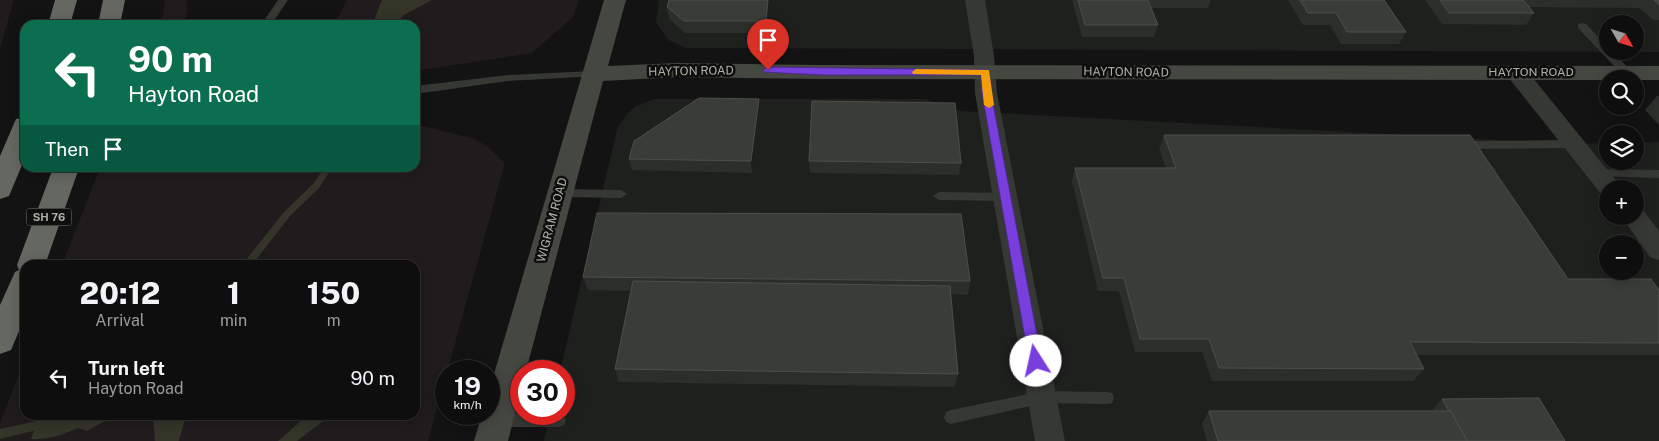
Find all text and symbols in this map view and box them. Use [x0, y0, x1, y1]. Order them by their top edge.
north arrow [1599, 15, 1644, 60]
map controls [1599, 15, 1644, 280]
pin [747, 19, 789, 70]
icon: arrive [754, 26, 782, 54]
text: 90 m [128, 39, 213, 80]
icon: left [45, 40, 110, 105]
street label: HAYTON ROAD [648, 63, 734, 79]
street label: HAYTON ROAD [1083, 64, 1169, 80]
street label: HAYTON ROAD [1488, 65, 1574, 79]
button: search [1599, 70, 1644, 115]
text: Hayton Road [128, 81, 259, 107]
button: layers [1599, 125, 1644, 170]
icon: arrive [99, 135, 127, 163]
text: Then [45, 138, 89, 160]
street label: WIGRAM ROAD [534, 176, 570, 264]
button: + [1599, 180, 1644, 225]
road number: SH 76 [27, 208, 72, 226]
button: − [1599, 235, 1644, 280]
text: 20:12 [80, 275, 160, 311]
text: 1 [227, 275, 240, 311]
text: 150 [307, 275, 360, 311]
text: Arrival [95, 311, 145, 330]
text: min [220, 311, 247, 330]
text: m [327, 311, 340, 330]
position arrow [1009, 334, 1061, 386]
text: Turn left [88, 357, 165, 379]
speed limit sign: 30 [510, 360, 575, 425]
icon: left [45, 364, 73, 392]
text: 90 m [351, 367, 395, 389]
text: 19 [454, 371, 481, 401]
text: Hayton Road [88, 379, 183, 398]
text: km/h [453, 398, 482, 412]

